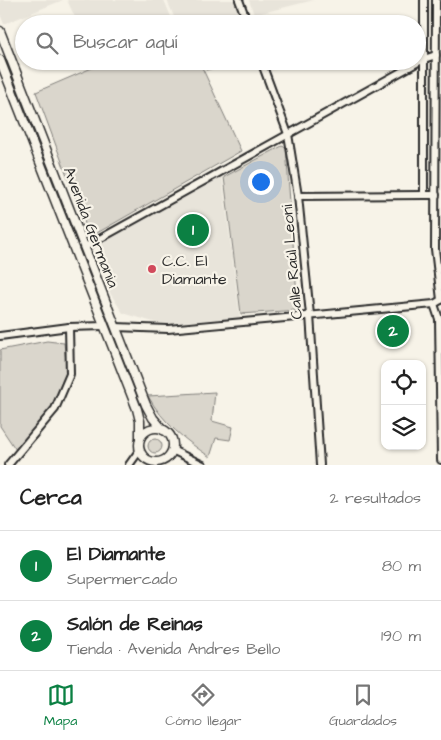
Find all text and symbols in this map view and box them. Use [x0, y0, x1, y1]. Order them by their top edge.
search box [15, 15, 426, 70]
icon: search [33, 29, 61, 57]
text: Buscar aquí [73, 29, 177, 56]
street label: Avenida Germania [58, 164, 124, 291]
your location [248, 169, 274, 195]
street label: Calle Raúl Leoni [276, 203, 308, 320]
pin: 1 [177, 211, 209, 249]
place label: C.C. El Diamante [162, 250, 227, 290]
marker: C.C. El Diamante [146, 263, 158, 275]
pin: 2 [377, 312, 409, 350]
map controls [381, 360, 426, 450]
button: locate [381, 360, 426, 405]
button: layers [381, 405, 426, 450]
text: Cerca [20, 483, 82, 512]
text: 2 resultados [329, 487, 421, 509]
text: El Diamante [67, 541, 166, 568]
text: 1 [35, 555, 37, 577]
text: 80 m [382, 555, 421, 577]
text: Supermercado [67, 568, 177, 590]
text: Salón de Reinas [67, 611, 203, 638]
text: 2 [31, 625, 41, 647]
text: 190 m [381, 625, 421, 647]
text: Tienda · Avenida Andres Bello [67, 638, 280, 660]
tab: Mapa [44, 681, 77, 731]
tab: Cómo llegar [165, 681, 241, 731]
tab: Guardados [329, 681, 397, 731]

